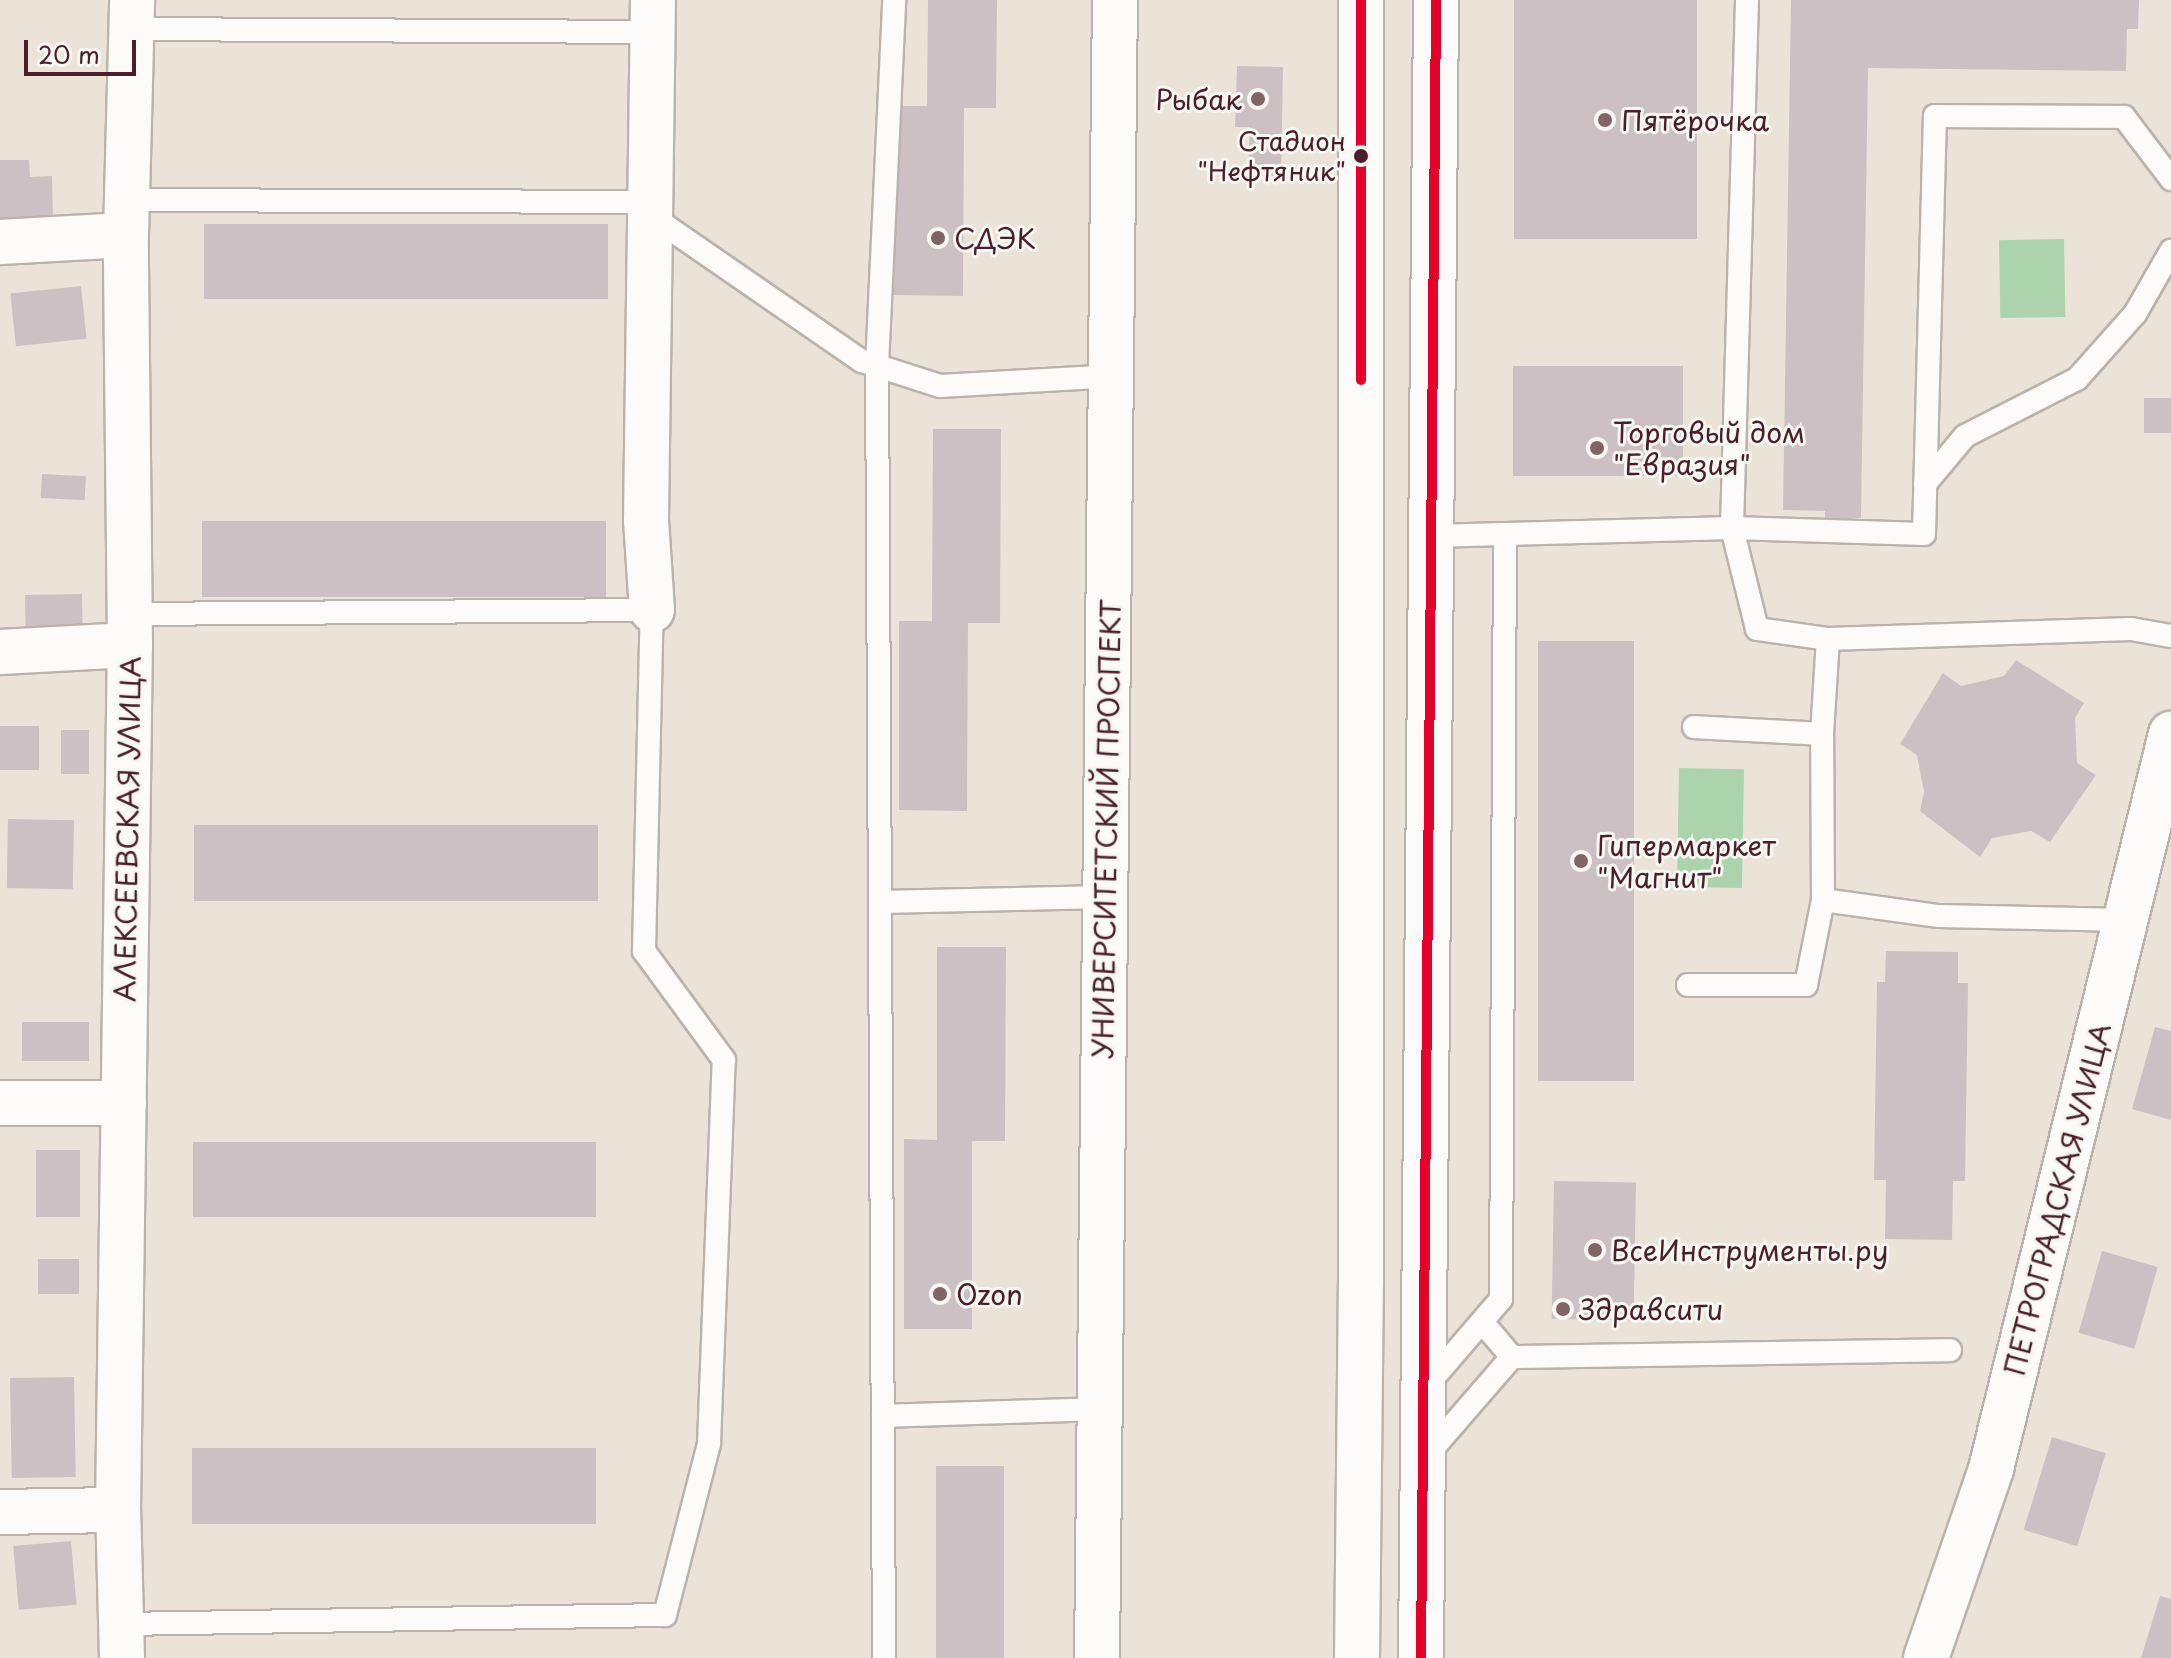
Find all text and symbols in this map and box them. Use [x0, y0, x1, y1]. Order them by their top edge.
scale bar [28, 24, 140, 74]
text: 20 m [38, 36, 100, 72]
place label: Рыбак [1155, 82, 1242, 116]
marker: Рыбак [1249, 90, 1267, 108]
place label: Пятёрочка [1621, 103, 1769, 137]
marker: Пятёрочка [1596, 111, 1614, 129]
place label: Стадион "Нефтяник" [1197, 125, 1346, 186]
marker: Стадион "Нефтяник" [1353, 148, 1369, 164]
place label: СДЭК [954, 221, 1036, 255]
marker: СДЭК [929, 229, 947, 247]
place label: Торговый дом "Евразия" [1613, 415, 1805, 481]
marker: Торговый дом "Евразия" [1588, 439, 1606, 457]
street label: УНИВЕРСИТЕТСКИЙ ПРОСПЕКТ [1085, 598, 1127, 1060]
street label: АЛЕКСЕЕВСКАЯ УЛИЦА [107, 656, 147, 1002]
place label: Гипермаркет "Магнит" [1597, 828, 1776, 894]
marker: Гипермаркет "Магнит" [1572, 852, 1590, 870]
street label: ПЕТРОГРАДСКАЯ УЛИЦА [1997, 1019, 2117, 1379]
place label: ВсеИнструменты.ру [1611, 1233, 1888, 1267]
marker: ВсеИнструменты.ру [1586, 1241, 1604, 1259]
place label: Ozon [956, 1277, 1023, 1311]
marker: Ozon [931, 1285, 949, 1303]
place label: Здравсити [1579, 1292, 1723, 1326]
marker: Здравсити [1554, 1300, 1572, 1318]

